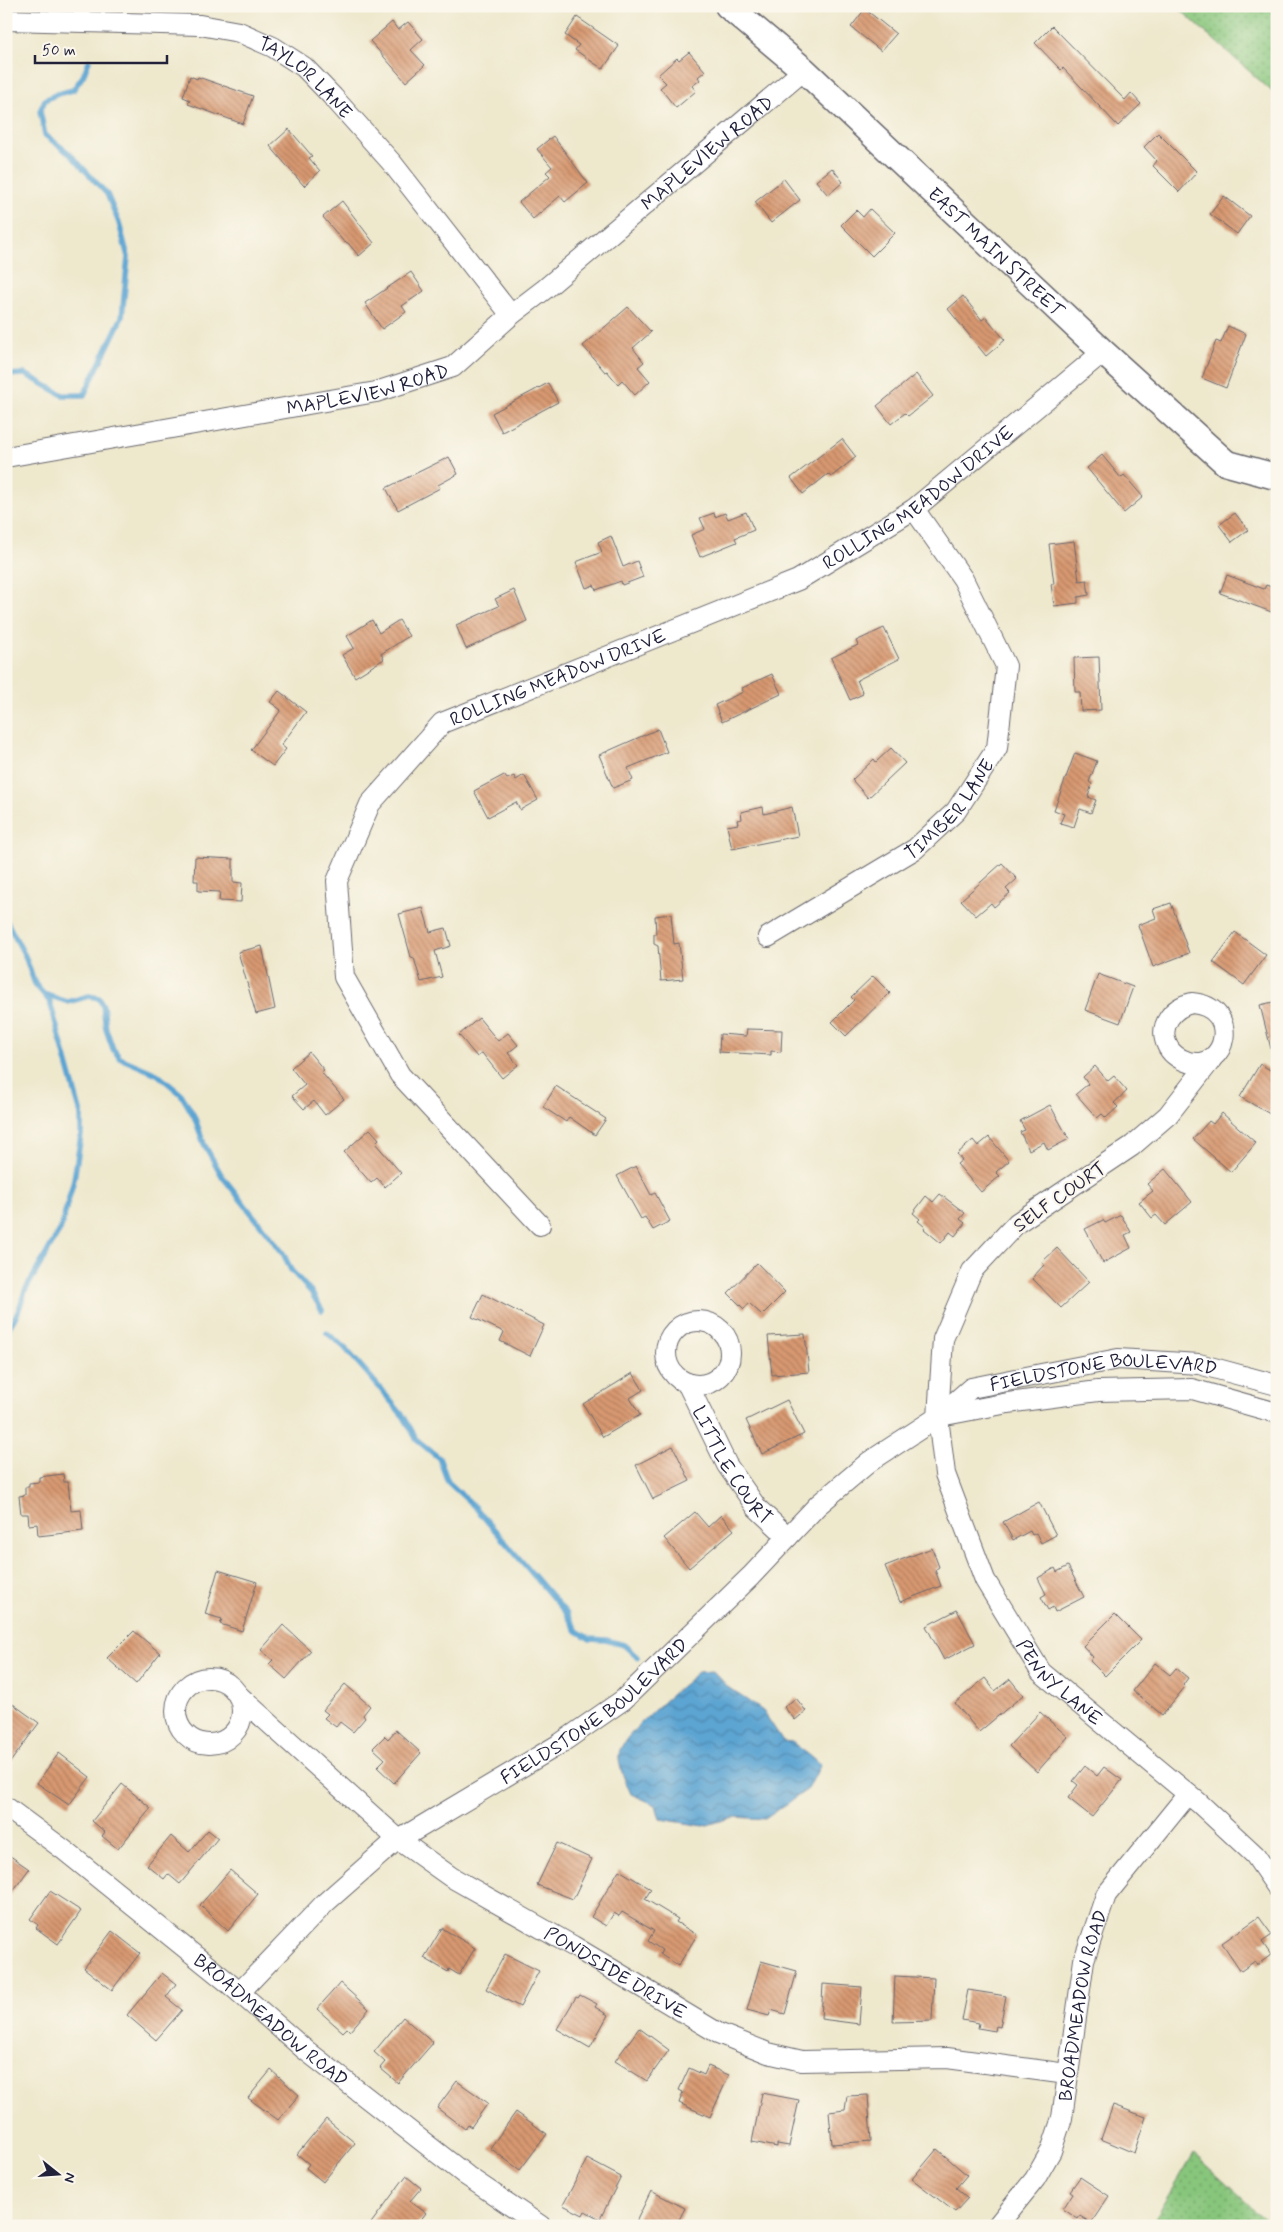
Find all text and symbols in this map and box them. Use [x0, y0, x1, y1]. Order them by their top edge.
street label: TAYLOR LANE [254, 31, 357, 124]
scale bar [35, 32, 168, 64]
text: 50 m [42, 41, 76, 61]
street label: MAPLEVIEW ROAD [636, 90, 779, 217]
street label: EAST MAIN STREET [922, 182, 1070, 324]
street label: MAPLEVIEW ROAD [285, 358, 452, 421]
street label: ROLLING MEADOW DRIVE [818, 420, 1019, 576]
street label: ROLLING MEADOW DRIVE [446, 623, 670, 733]
street label: TIMBER LANE [900, 755, 1001, 866]
street label: SELF COURT [1009, 1156, 1111, 1238]
street label: FIELDSTONE BOULEVARD [988, 1347, 1220, 1398]
street label: LITTLE COURT [686, 1402, 777, 1530]
street label: FIELDSTONE BOULEVARD [496, 1633, 694, 1791]
street label: PENNY LANE [1010, 1635, 1107, 1732]
street label: BROADMEADOW ROAD [1053, 1907, 1114, 2103]
street label: PONDSIDE DRIVE [540, 1921, 691, 2025]
street label: BROADMEADOW ROAD [188, 1948, 353, 2093]
north arrow [32, 2150, 82, 2200]
text: N [60, 2170, 79, 2185]

